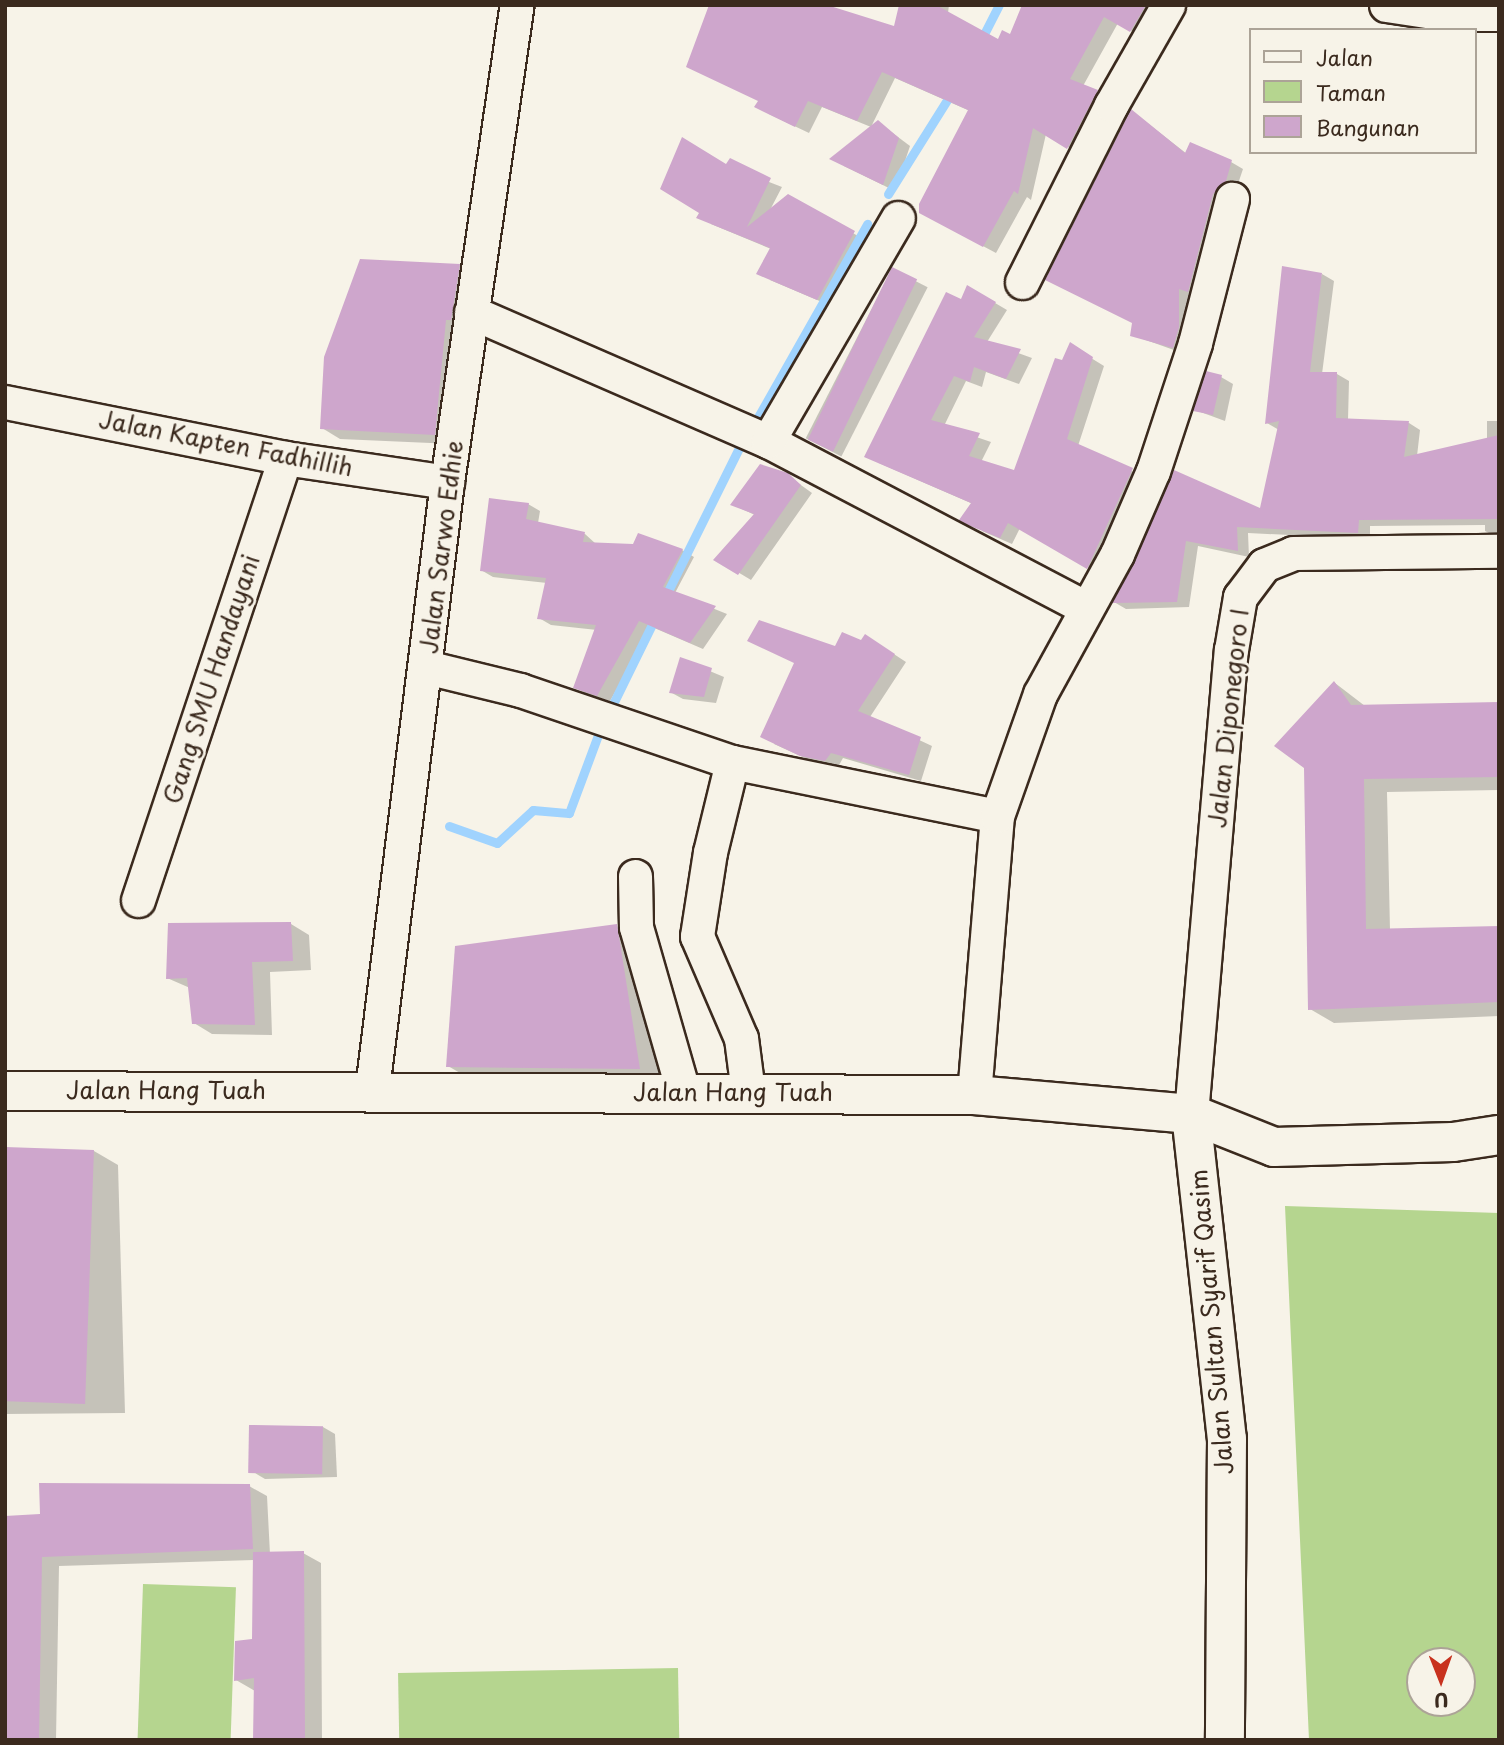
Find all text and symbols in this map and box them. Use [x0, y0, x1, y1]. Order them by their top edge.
legend [1248, 28, 1476, 154]
text: Jalan [1316, 41, 1373, 73]
text: Taman [1316, 76, 1386, 108]
text: Bangunan [1316, 111, 1420, 143]
street label: Jalan Kapten Fadhillih [95, 404, 357, 482]
street label: Jalan Sarwo Edhie [414, 439, 468, 655]
street label: Gang SMU Handayani [157, 550, 265, 808]
street label: Jalan Diponegoro I [1202, 607, 1254, 829]
street label: Jalan Hang Tuah [66, 1076, 266, 1104]
street label: Jalan Hang Tuah [633, 1078, 833, 1106]
street label: Jalan Sultan Syarif Qasim [1183, 1167, 1239, 1477]
north arrow [1406, 1647, 1476, 1717]
text: U [1434, 1687, 1449, 1715]

